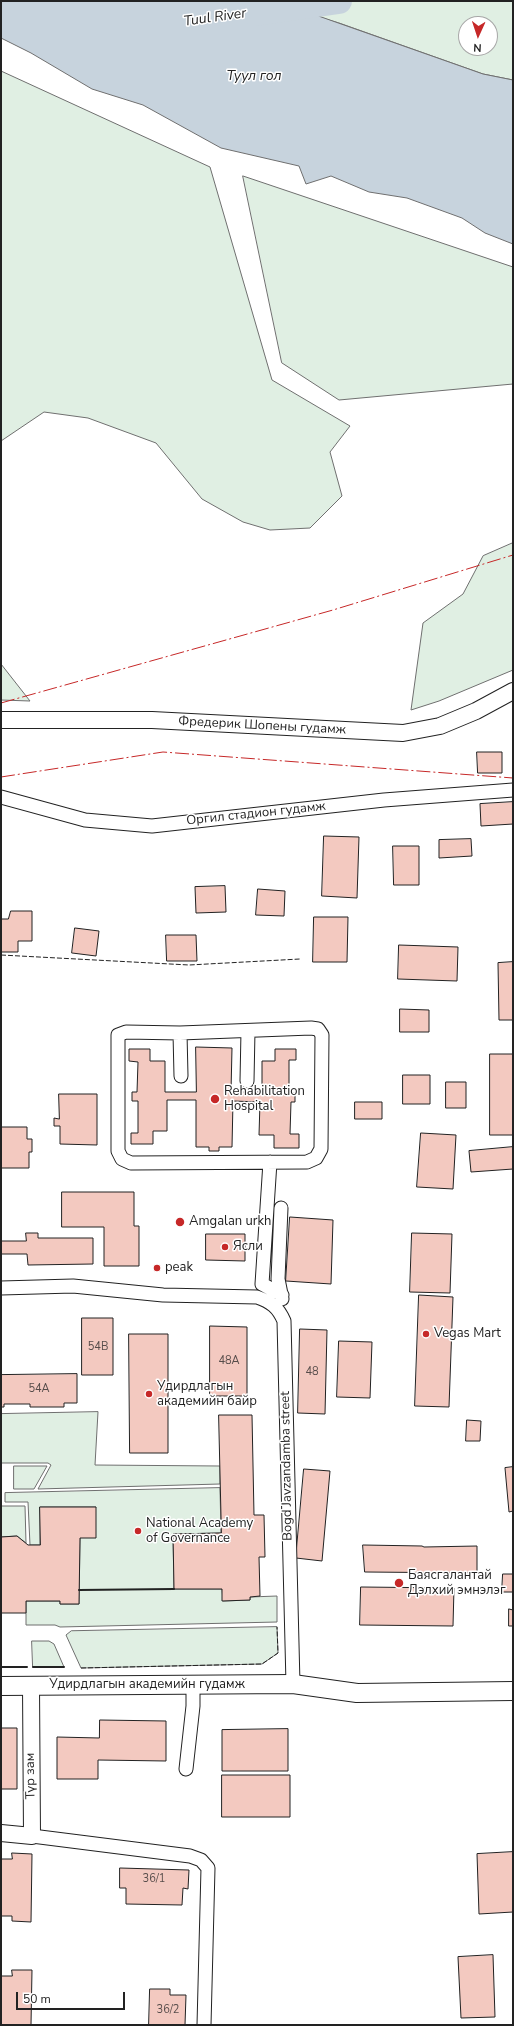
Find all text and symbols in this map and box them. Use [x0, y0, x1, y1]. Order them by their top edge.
water label: Tuul River [183, 5, 247, 31]
north arrow [458, 16, 498, 56]
text: N [473, 40, 482, 55]
water label: Туул гол [226, 69, 282, 85]
street label: Фредерик Шопены гудамж [178, 714, 346, 738]
street label: Оргил стадион гудамж [186, 799, 326, 829]
place label: Rehabilitation Hospital [224, 1084, 305, 1115]
marker: Rehabilitation Hospital [209, 1093, 221, 1105]
place label: Amgalan urkh [189, 1214, 271, 1230]
marker: Amgalan urkh [174, 1216, 186, 1228]
place label: Ясли [233, 1239, 263, 1255]
marker: Ясли [220, 1242, 230, 1252]
place label: peak [165, 1260, 193, 1276]
marker: peak [152, 1263, 162, 1273]
place label: Vegas Mart [434, 1326, 501, 1342]
marker: Vegas Mart [421, 1329, 431, 1339]
house number: 54В [88, 1340, 108, 1354]
house number: 48А [218, 1354, 240, 1368]
house number: 48 [305, 1365, 319, 1379]
place label: Удирдлагын академийн байр [157, 1379, 257, 1410]
house number: 54А [28, 1382, 50, 1396]
marker: Удирдлагын академийн байр [144, 1389, 154, 1399]
street label: Bogd Javzandamba street [278, 1391, 296, 1541]
place label: National Academy of Governance [146, 1516, 253, 1547]
marker: National Academy of Governance [133, 1526, 143, 1536]
place label: Баясгалантай Дэлхий эмнэлэг [408, 1568, 506, 1599]
marker: Баясгалантай Дэлхий эмнэлэг [393, 1577, 405, 1589]
street label: Удирдлагын академийн гудамж [49, 1677, 245, 1693]
street label: Түр зам [23, 1753, 39, 1799]
house number: 36/1 [143, 1872, 165, 1886]
scale bar [18, 1984, 127, 2010]
text: 50 m [23, 1991, 51, 2007]
house number: 36/2 [157, 2003, 179, 2017]

